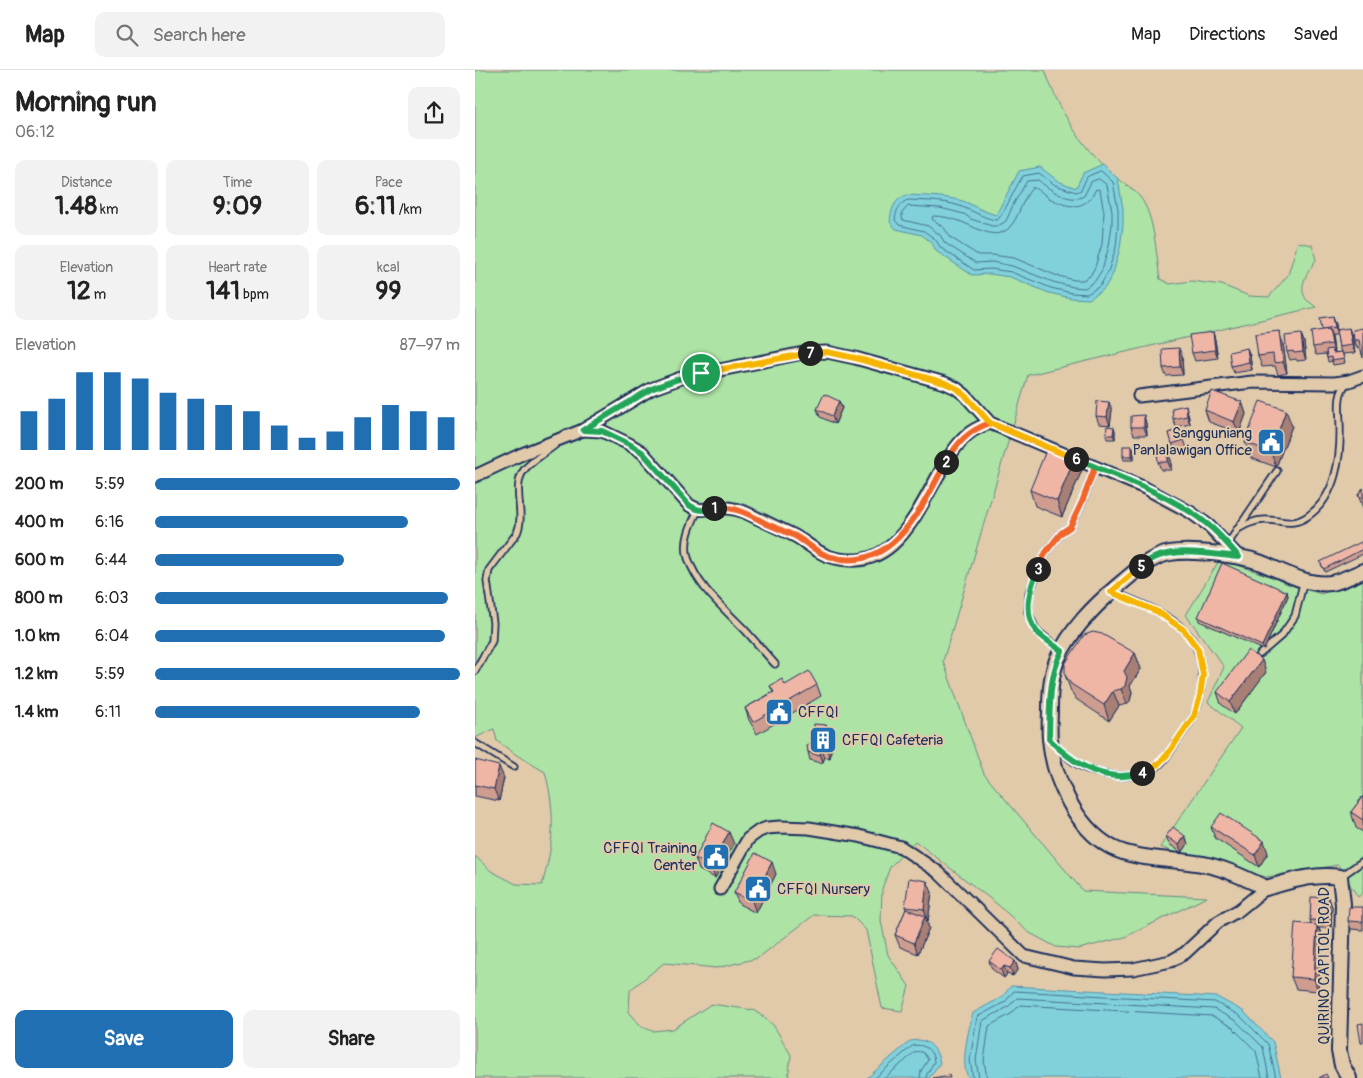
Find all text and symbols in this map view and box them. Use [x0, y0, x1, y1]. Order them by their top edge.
search box [95, 12, 445, 57]
text: Map [25, 20, 65, 49]
icon: search [113, 21, 141, 49]
text: Search here [153, 23, 246, 47]
text: Map [1131, 23, 1161, 46]
text: Directions [1189, 23, 1265, 46]
text: Saved [1293, 23, 1338, 46]
text: Morning run [15, 85, 157, 120]
button: share [408, 87, 460, 139]
text: 06:12 [15, 122, 55, 142]
text: Distance [61, 174, 112, 191]
text: Time [223, 174, 252, 191]
text: Pace [375, 174, 402, 191]
text: 1.48 [55, 191, 97, 222]
text: 9:09 [213, 191, 262, 222]
text: 6:11 [355, 191, 396, 222]
text: km [97, 201, 118, 218]
text: /km [396, 201, 422, 218]
text: Elevation [60, 259, 113, 276]
text: Heart rate [208, 259, 267, 276]
text: kcal [377, 259, 400, 276]
text: 12 [67, 276, 91, 307]
text: 141 [206, 276, 240, 307]
text: 99 [376, 276, 401, 307]
text: m [91, 286, 106, 303]
text: bpm [240, 286, 269, 303]
text: Elevation [15, 335, 76, 355]
text: 87–97 m [400, 335, 460, 355]
pin: 7 [797, 340, 823, 366]
text: 7 [807, 345, 814, 362]
pin [680, 352, 722, 394]
icon: arrive [687, 359, 715, 387]
place label: Sangguniang Panlalawigan Office [1133, 424, 1253, 460]
public building icon: Sangguniang Panlalawigan Office [1256, 427, 1286, 457]
pin: 6 [1063, 446, 1089, 472]
pin: 2 [933, 450, 959, 474]
text: 6 [1072, 451, 1081, 468]
text: 2 [943, 454, 950, 471]
text: 200 m [15, 474, 63, 494]
text: 5:59 [95, 474, 125, 494]
pin: 1 [701, 496, 727, 520]
text: 1 [712, 500, 717, 517]
text: 400 m [15, 512, 64, 532]
text: 6:16 [95, 512, 124, 532]
text: 600 m [15, 550, 64, 570]
text: 6:44 [95, 550, 127, 570]
pin: 5 [1129, 554, 1153, 578]
pin: 3 [1025, 556, 1051, 582]
text: 5 [1138, 558, 1145, 575]
text: 3 [1035, 561, 1042, 578]
text: 800 m [15, 588, 63, 608]
text: 6:03 [95, 588, 128, 608]
text: 1.0 km [15, 626, 60, 646]
text: 6:04 [95, 626, 129, 646]
text: 1.2 km [15, 664, 58, 684]
text: 5:59 [95, 664, 125, 684]
public building icon: CFFQI [764, 697, 794, 727]
text: 1.4 km [15, 702, 58, 722]
text: 6:11 [95, 702, 121, 722]
place label: CFFQI [798, 703, 839, 722]
building icon: CFFQI Cafeteria [808, 725, 838, 755]
place label: CFFQI Cafeteria [842, 731, 943, 750]
pin: 4 [1129, 760, 1155, 786]
text: 4 [1138, 765, 1147, 782]
place label: CFFQI Training Center [603, 839, 698, 875]
public building icon: CFFQI Training Center [701, 842, 731, 872]
public building icon: CFFQI Nursery [743, 874, 773, 904]
place label: CFFQI Nursery [777, 880, 870, 899]
street label: QUIRINO CAPITOL ROAD [1315, 887, 1334, 1045]
button: Save [15, 1010, 233, 1068]
button: Share [243, 1010, 460, 1068]

